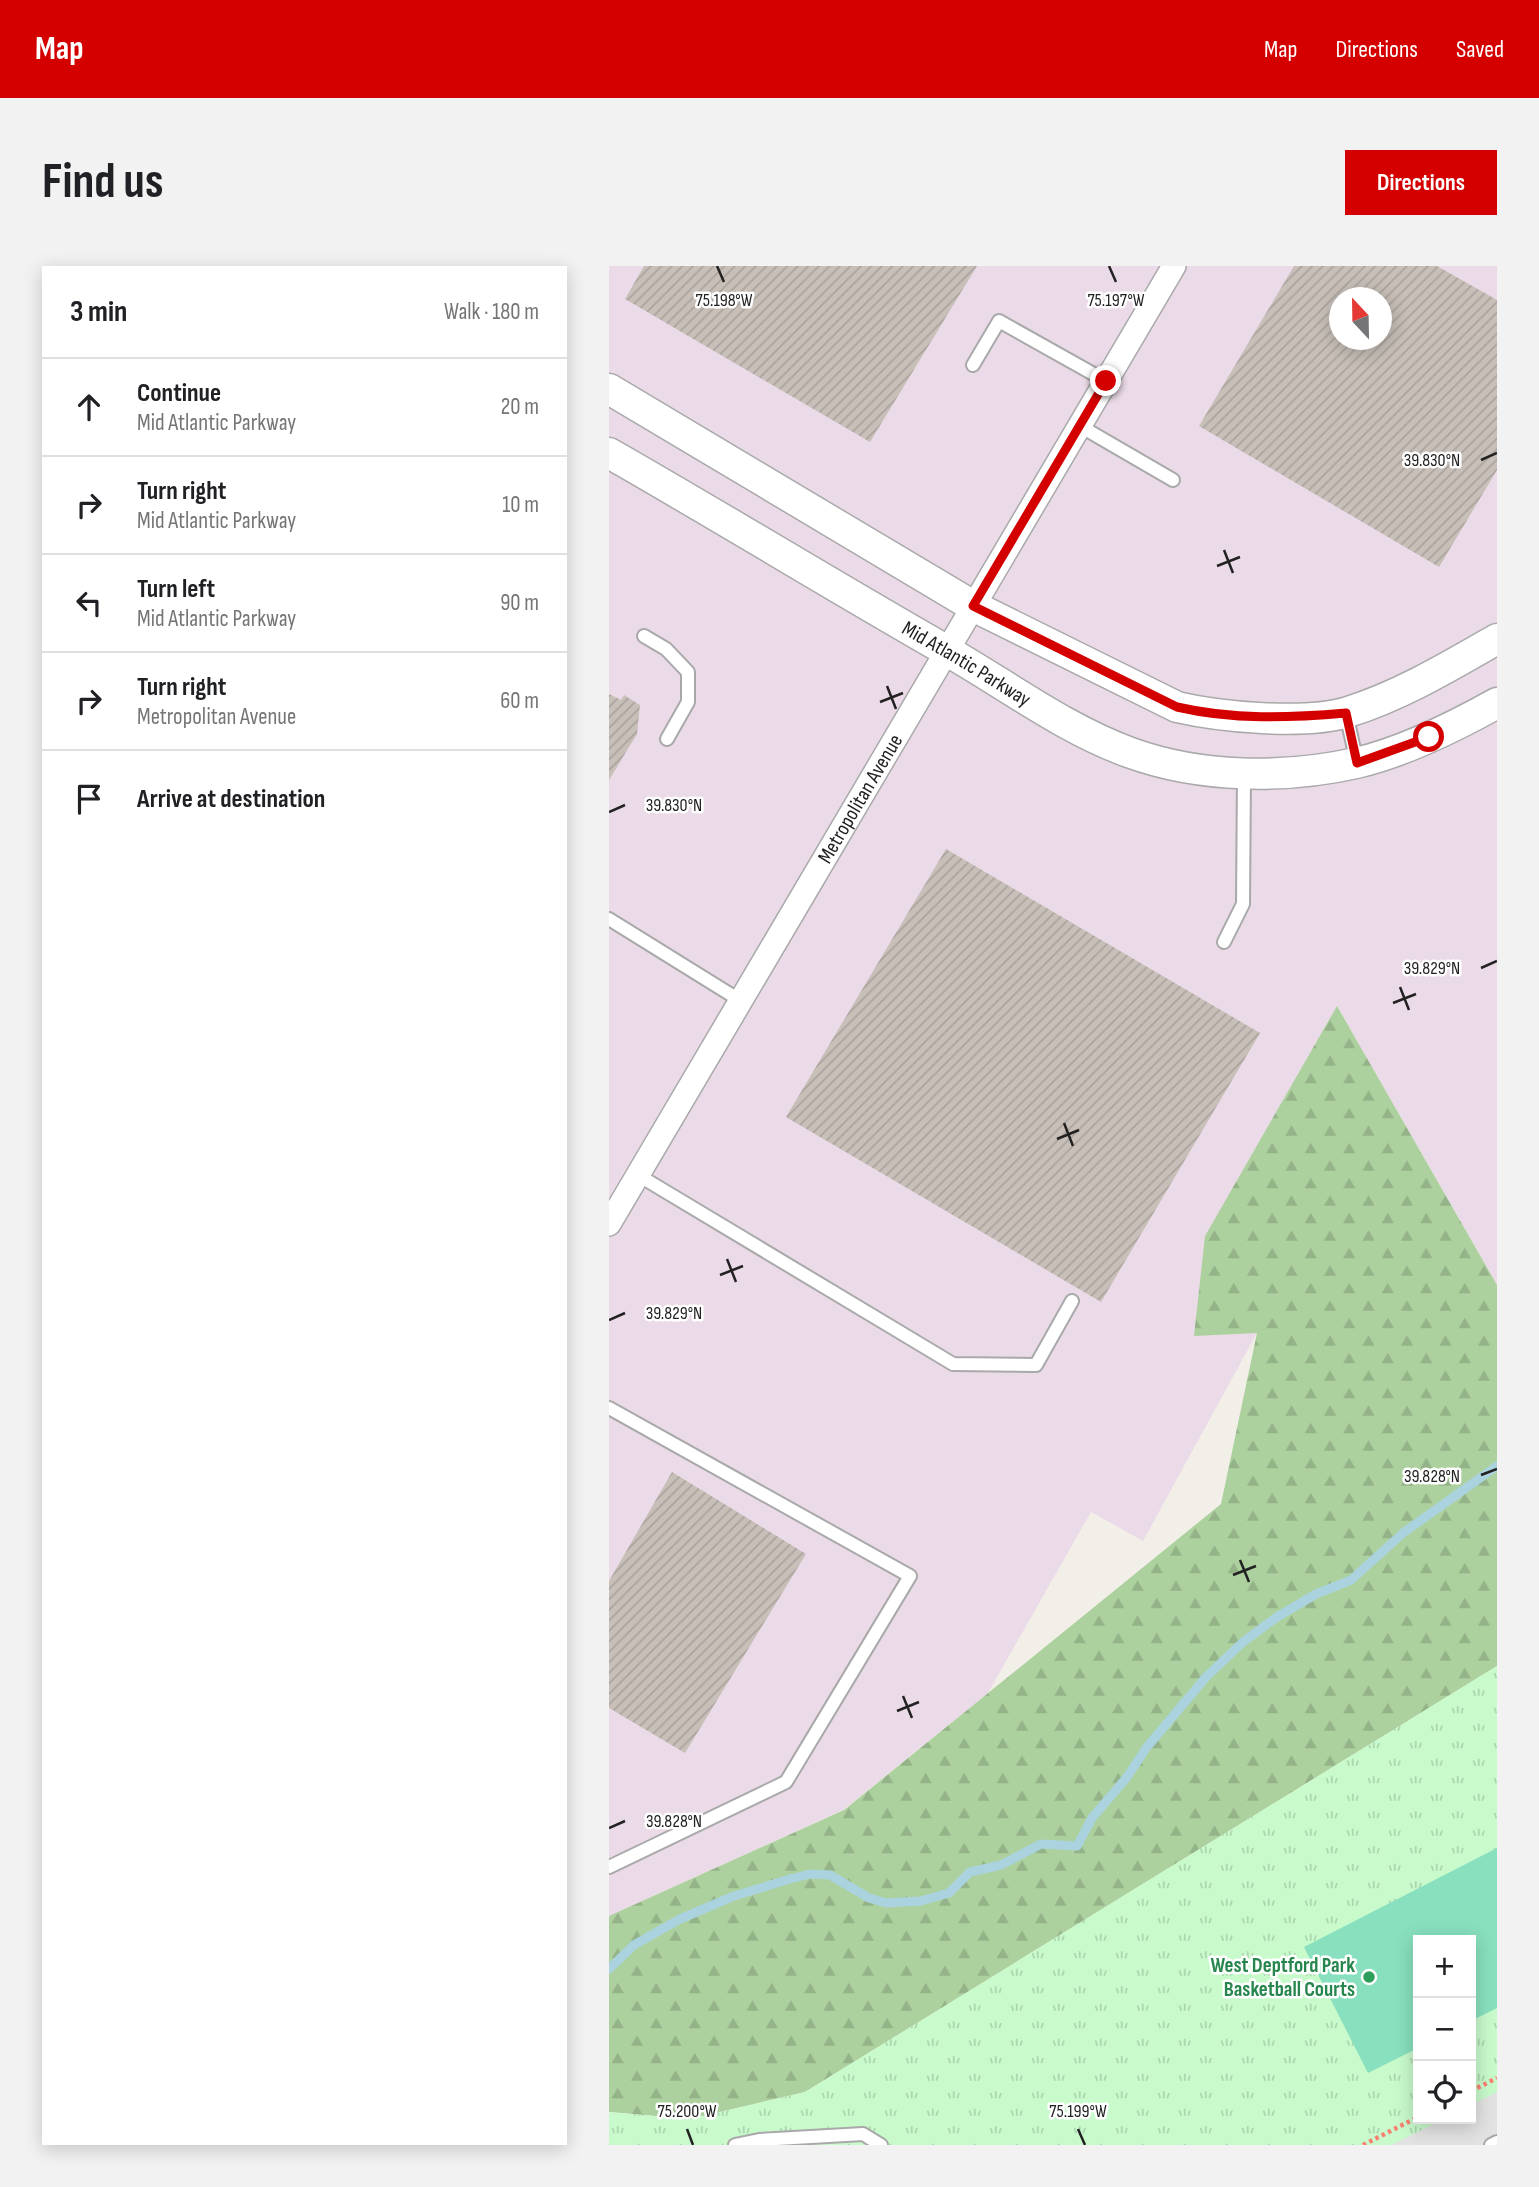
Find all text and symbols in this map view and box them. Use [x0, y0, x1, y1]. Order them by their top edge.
text: Map [35, 29, 84, 69]
text: Map [1264, 35, 1297, 64]
text: Directions [1335, 35, 1418, 64]
text: Saved [1456, 35, 1504, 64]
button: Directions [1345, 150, 1497, 215]
text: Find us [42, 153, 164, 212]
north arrow [1329, 287, 1392, 350]
text: 75.198°W [696, 290, 753, 311]
text: 75.197°W [1087, 290, 1145, 311]
text: 3 min [70, 294, 127, 330]
text: Walk · 180 m [444, 298, 539, 326]
route end [1090, 365, 1121, 396]
text: Continue [137, 378, 221, 409]
icon: ahead [70, 388, 108, 426]
text: 20 m [501, 393, 539, 421]
text: Mid Atlantic Parkway [137, 409, 296, 437]
text: 39.830°N [1404, 450, 1460, 471]
text: Turn right [137, 476, 226, 507]
icon: right [70, 486, 108, 524]
text: 10 m [502, 491, 539, 519]
text: Mid Atlantic Parkway [137, 507, 296, 535]
text: Turn left [137, 574, 215, 605]
icon: left [70, 584, 108, 622]
text: 90 m [500, 589, 539, 617]
text: Mid Atlantic Parkway [137, 605, 296, 633]
street label: Mid Atlantic Parkway [898, 616, 1035, 712]
text: Turn right [137, 672, 226, 703]
icon: right [70, 682, 108, 720]
text: 60 m [500, 687, 539, 715]
text: Metropolitan Avenue [137, 703, 296, 731]
route start [1413, 721, 1444, 752]
street label: Metropolitan Avenue [813, 730, 908, 868]
icon: arrive [70, 780, 108, 818]
text: Arrive at destination [137, 784, 325, 815]
text: 39.830°N [646, 795, 702, 816]
text: 39.829°N [1404, 958, 1460, 979]
text: 39.829°N [646, 1303, 702, 1324]
text: 39.828°N [1404, 1466, 1460, 1487]
text: 39.828°N [646, 1811, 702, 1832]
map controls [1413, 1935, 1476, 2124]
button: + [1413, 1935, 1476, 1998]
place label: West Deptford Park Basketball Courts [1210, 1953, 1355, 2002]
marker: West Deptford Park Basketball Courts [1361, 1969, 1377, 1985]
button: − [1413, 1998, 1476, 2061]
button: locate [1413, 2061, 1476, 2124]
text: 75.200°W [658, 2101, 717, 2122]
text: 75.199°W [1049, 2101, 1107, 2122]

